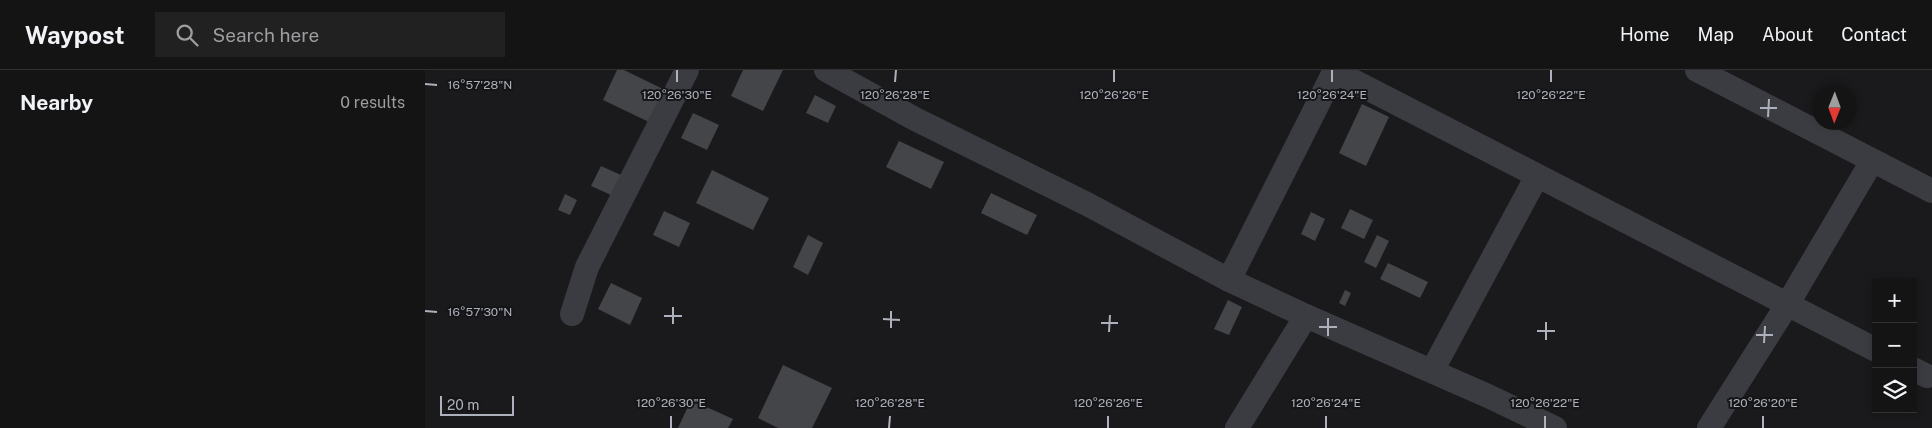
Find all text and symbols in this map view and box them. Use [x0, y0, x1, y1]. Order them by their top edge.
search box [155, 12, 505, 57]
text: Waypost [25, 21, 125, 49]
icon: search [173, 21, 201, 49]
text: Search here [213, 24, 319, 46]
text: Home [1620, 24, 1670, 45]
text: Map [1698, 24, 1734, 45]
text: About [1762, 24, 1813, 45]
text: Contact [1841, 24, 1907, 45]
text: 16°57'28"N [448, 78, 512, 92]
north arrow [1812, 85, 1857, 130]
text: 120°26'30"E [642, 88, 712, 102]
text: 120°26'28"E [860, 88, 930, 102]
text: 120°26'26"E [1079, 88, 1149, 102]
text: 120°26'24"E [1297, 88, 1367, 102]
text: 120°26'22"E [1516, 88, 1586, 102]
text: Nearby [20, 90, 93, 115]
text: 0 results [340, 93, 405, 112]
map controls [1872, 278, 1917, 413]
button: + [1872, 278, 1917, 323]
text: 16°57'30"N [448, 305, 512, 319]
button: − [1872, 323, 1917, 368]
button: layers [1872, 368, 1917, 413]
scale bar [440, 393, 514, 416]
text: 120°26'30"E [636, 396, 706, 410]
text: 120°26'28"E [855, 396, 925, 410]
text: 120°26'26"E [1073, 396, 1143, 410]
text: 120°26'24"E [1291, 396, 1361, 410]
text: 120°26'22"E [1510, 396, 1580, 410]
text: 120°26'20"E [1728, 396, 1798, 410]
text: 20 m [447, 397, 479, 413]

